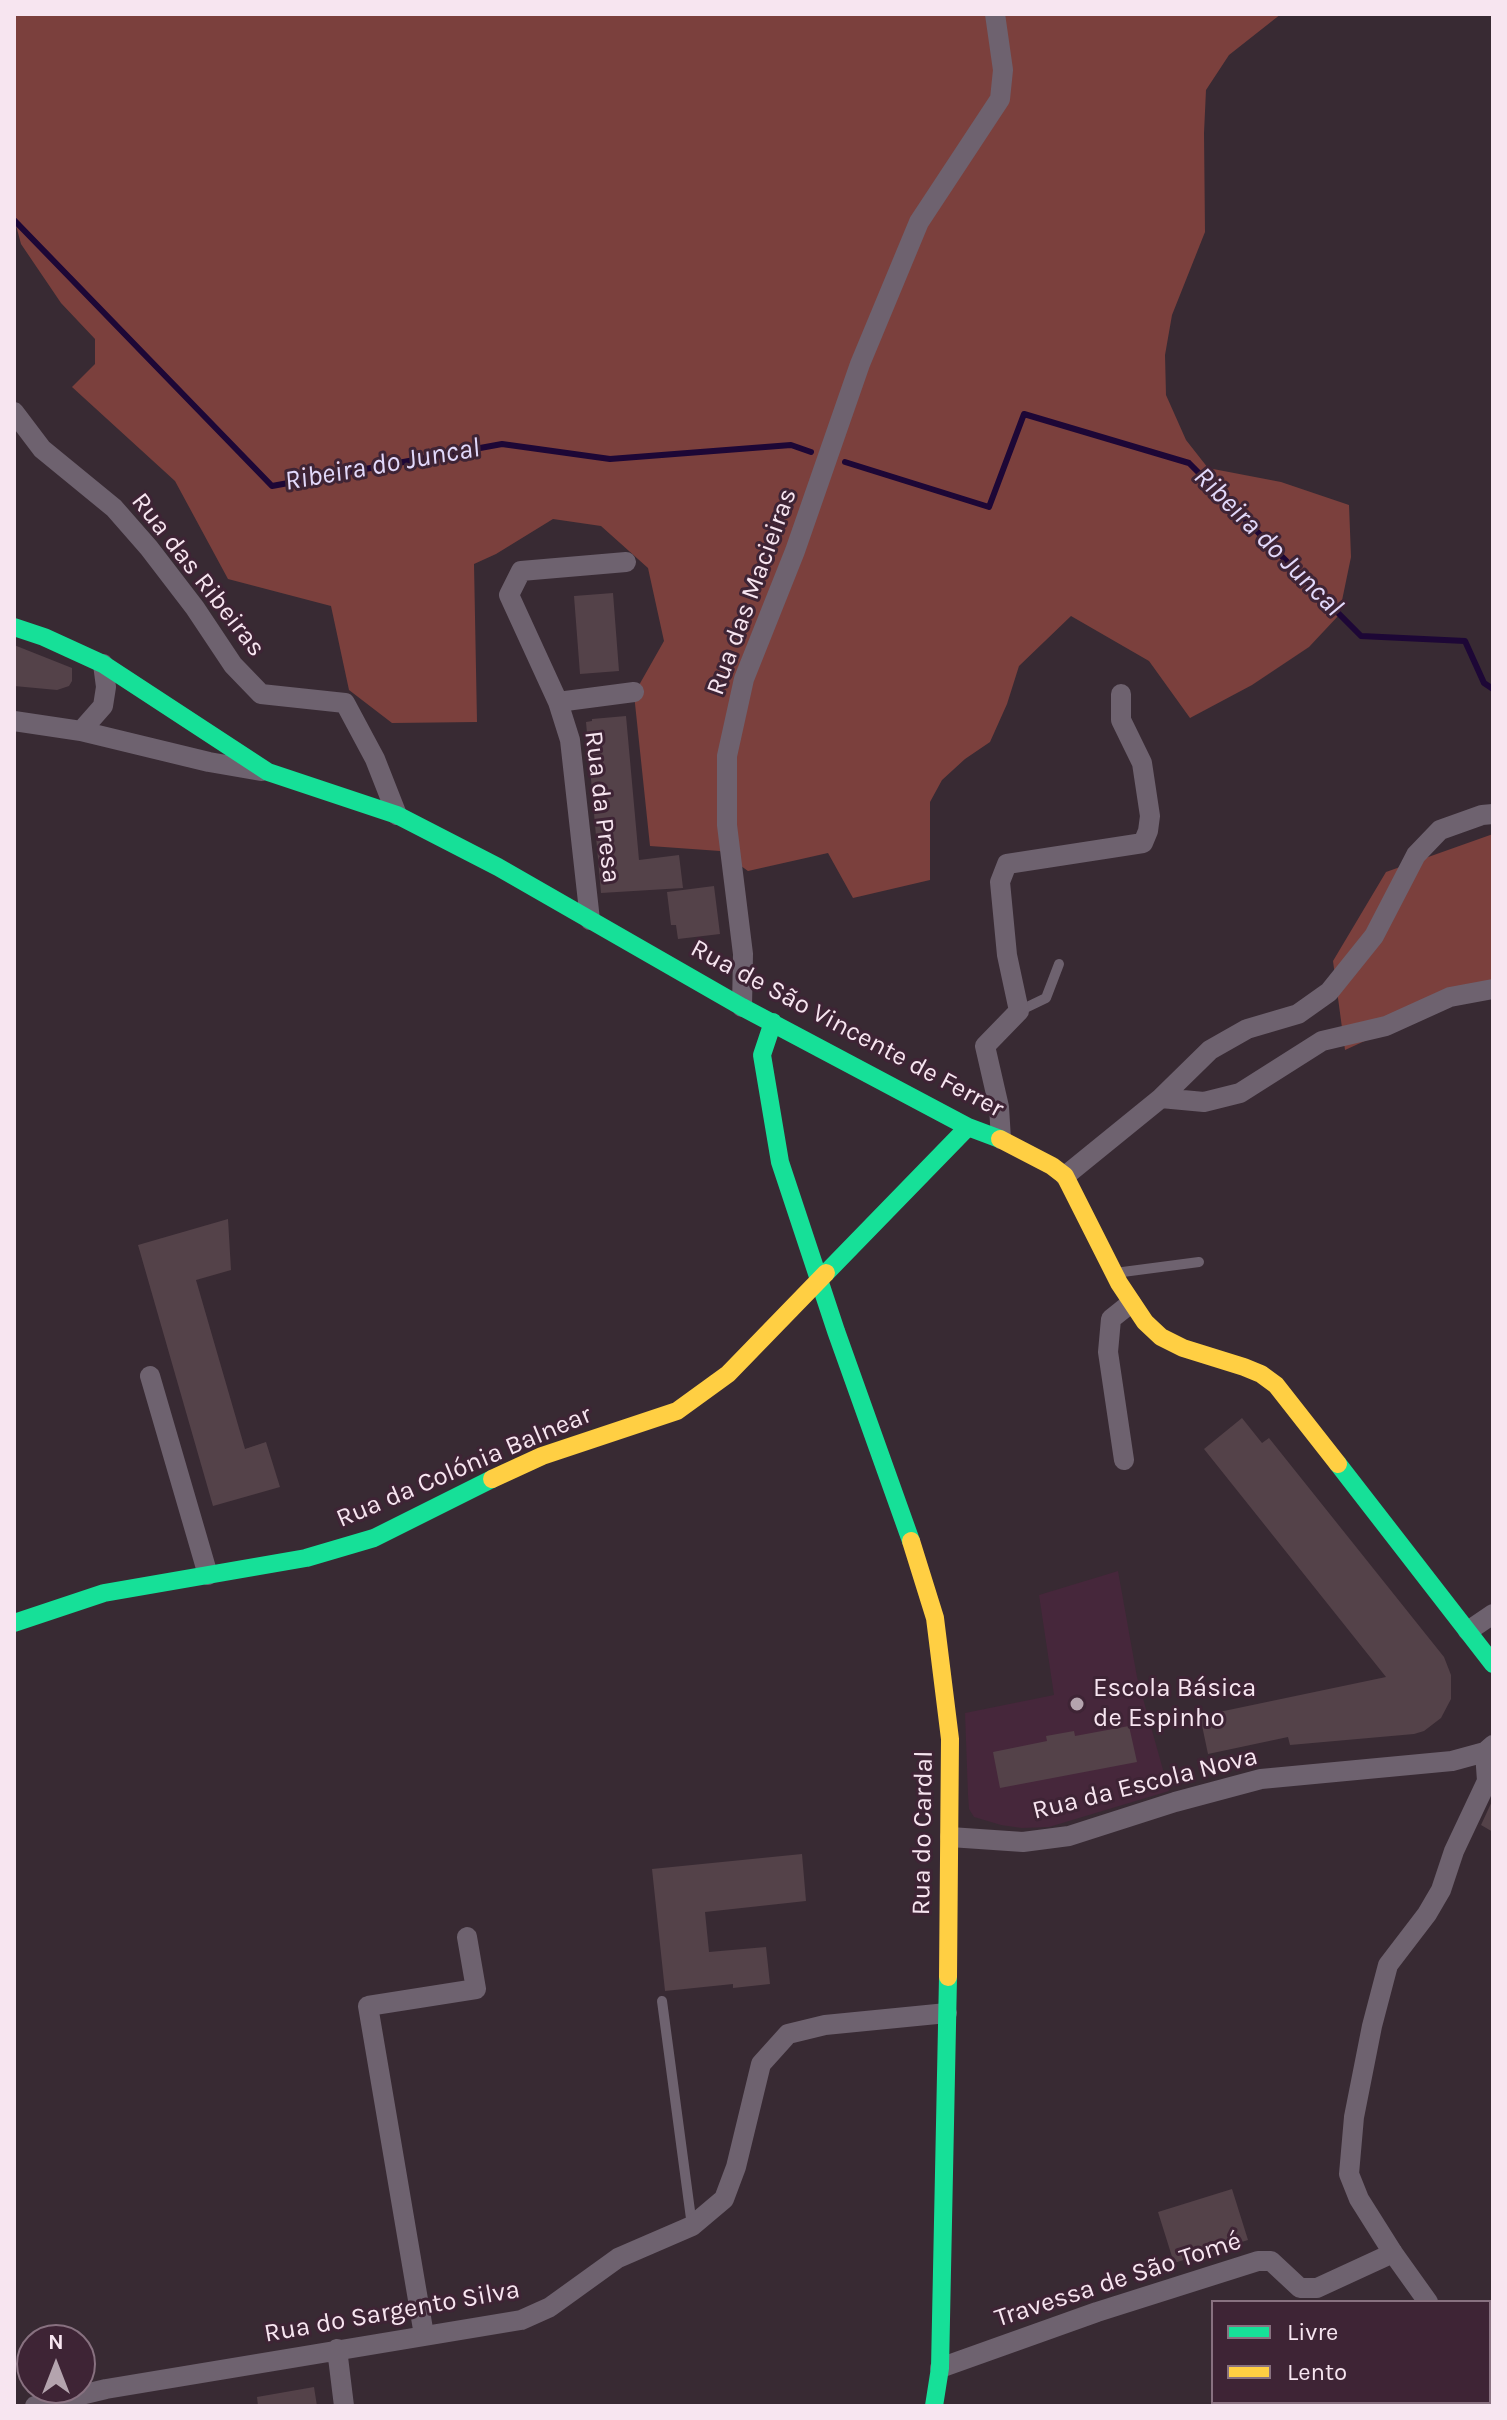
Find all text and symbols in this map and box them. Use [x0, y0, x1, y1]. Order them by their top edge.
water label: Ribeira do Juncal [282, 431, 482, 499]
water label: Ribeira do Juncal [1186, 460, 1350, 624]
street label: Rua das Macieiras [700, 484, 804, 700]
street label: Rua das Ribeiras [124, 487, 272, 663]
street label: Rua da Presa [577, 729, 627, 885]
street label: Rua de São Vincente de Ferrer [685, 933, 1009, 1125]
street label: Rua da Colónia Balnear [332, 1399, 596, 1535]
place label: Escola Básica de Espinho [1093, 1673, 1256, 1734]
marker: Escola Básica de Espinho [1068, 1695, 1086, 1713]
street label: Rua da Escola Nova [1029, 1741, 1261, 1827]
street label: Rua do Cardal [906, 1750, 940, 1916]
street label: Travessa de São Tomé [991, 2225, 1245, 2335]
street label: Rua do Sargento Silva [262, 2274, 522, 2350]
legend [1211, 2300, 1491, 2404]
text: Livre [1287, 2318, 1338, 2346]
north arrow [16, 2324, 96, 2404]
text: N [48, 2329, 64, 2355]
text: Lento [1287, 2358, 1347, 2386]

